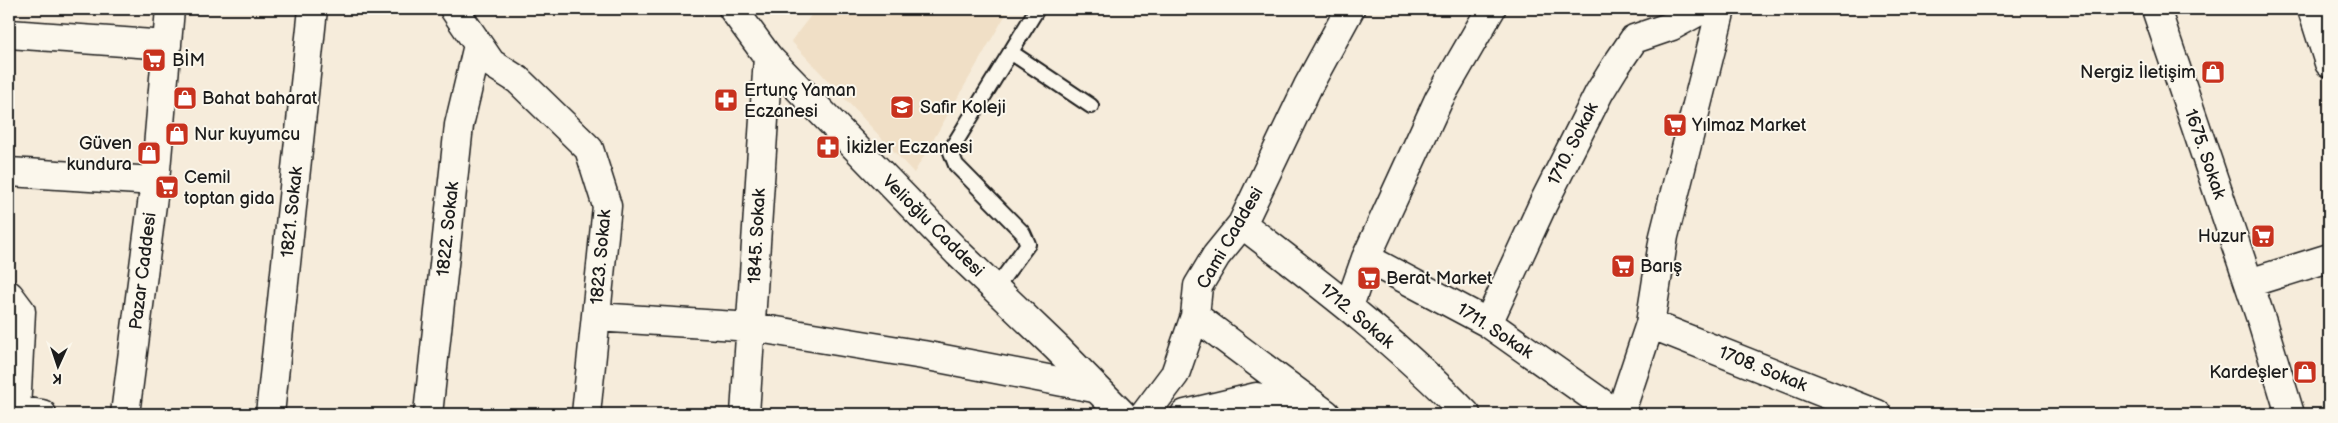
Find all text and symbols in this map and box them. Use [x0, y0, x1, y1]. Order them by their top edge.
supermarket icon: BİM [141, 47, 167, 73]
place label: BİM [172, 49, 205, 71]
shop icon: Nergiz İletişim [2200, 59, 2226, 85]
place label: Nergiz İletişim [2080, 61, 2196, 83]
place label: Ertunç Yaman Eczanesi [744, 80, 856, 122]
shop icon: Bahat baharat [172, 85, 198, 111]
pharmacy icon: Ertunç Yaman Eczanesi [713, 87, 739, 113]
place label: Bahat baharat [202, 88, 318, 109]
school or university icon: Safir Koleji [889, 94, 915, 120]
place label: Safir Koleji [920, 97, 1006, 118]
street label: 1710. Sokak [1543, 99, 1603, 189]
street label: 1675. Sokak [2180, 106, 2230, 202]
supermarket icon: Yılmaz Market [1662, 112, 1688, 138]
place label: Yılmaz Market [1691, 115, 1807, 136]
shop icon: Nur kuyumcu [164, 121, 190, 147]
place label: Nur kuyumcu [194, 124, 300, 145]
place label: Güven kundura [66, 133, 132, 175]
pharmacy icon: İkizler Eczanesi [815, 134, 841, 160]
place label: İkizler Eczanesi [846, 136, 973, 158]
shop icon: Güven kundura [136, 140, 162, 166]
street label: 1821. Sokak [277, 165, 307, 259]
place label: Cemil toptan gida [184, 167, 275, 209]
street label: Velioğlu Caddesi [878, 171, 988, 281]
supermarket icon: Cemil toptan gida [154, 174, 180, 200]
street label: 1822. Sokak [433, 180, 463, 278]
street label: Cami Caddesi [1192, 183, 1268, 293]
street label: 1845. Sokak [744, 188, 770, 284]
street label: 1823. Sokak [586, 208, 616, 305]
street label: Pazar Caddesi [125, 211, 161, 331]
supermarket icon: Huzur [2250, 223, 2276, 249]
place label: Huzur [2198, 226, 2247, 247]
supermarket icon: Barış [1610, 253, 1636, 279]
place label: Barış [1640, 256, 1682, 277]
supermarket icon: Berat Market [1356, 265, 1382, 291]
place label: Berat Market [1386, 268, 1493, 289]
street label: 1712. Sokak [1316, 279, 1398, 353]
street label: 1711. Sokak [1453, 299, 1537, 363]
north arrow [32, 340, 82, 390]
street label: 1708. Sokak [1716, 342, 1810, 396]
shop icon: Kardeşler [2292, 359, 2318, 385]
place label: Kardeşler [2209, 362, 2288, 383]
text: K [52, 370, 63, 387]

